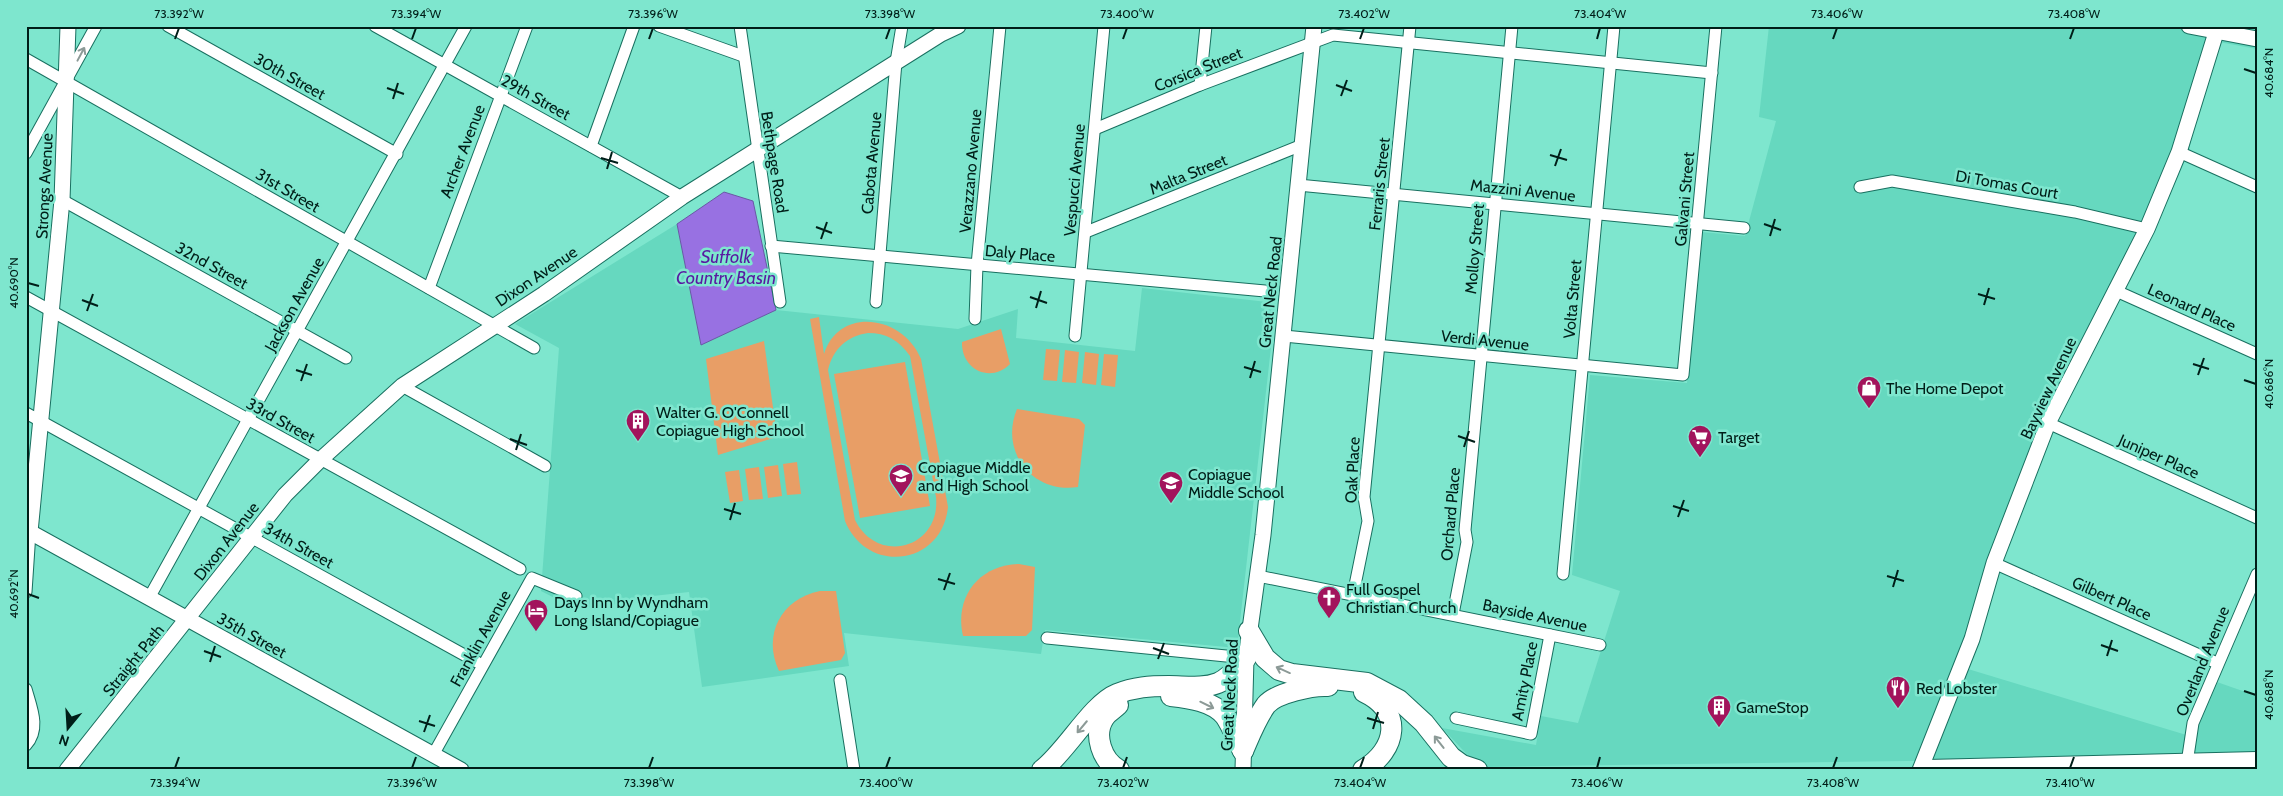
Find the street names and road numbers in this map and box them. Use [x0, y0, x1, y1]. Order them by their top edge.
street label: Corsica Street [1151, 43, 1245, 96]
street label: 30th Street [251, 49, 329, 104]
street label: 29th Street [498, 71, 574, 125]
street label: Archer Avenue [436, 102, 489, 200]
street label: Verazzano Avenue [956, 108, 985, 234]
street label: Bethpage Road [757, 110, 792, 214]
street label: Cabota Avenue [858, 111, 885, 215]
street label: Vespucci Avenue [1060, 123, 1089, 237]
street label: Strongs Avenue [32, 133, 57, 239]
street label: Ferraris Street [1365, 136, 1394, 231]
street label: Malta Street [1147, 150, 1230, 199]
street label: Galvani Street [1671, 150, 1698, 247]
street label: 31st Street [252, 165, 324, 217]
street label: Di Tomas Court [1954, 166, 2060, 203]
street label: Mazzini Avenue [1469, 176, 1577, 205]
street label: Molloy Street [1461, 203, 1488, 295]
street label: Great Neck Road [1255, 235, 1286, 349]
street label: 32nd Street [172, 238, 252, 293]
street label: Daly Place [984, 241, 1056, 266]
street label: Dixon Avenue [492, 242, 581, 311]
street label: Jackson Avenue [260, 254, 328, 356]
street label: Volta Street [1560, 258, 1585, 339]
street label: Leonard Place [2145, 280, 2239, 335]
street label: Verdi Avenue [1440, 326, 1530, 355]
street label: Bayview Avenue [2017, 334, 2080, 442]
street label: 33rd Street [243, 394, 319, 447]
street label: Juniper Place [2115, 430, 2202, 483]
street label: Oak Place [1341, 436, 1364, 504]
street label: Orchard Place [1437, 466, 1464, 562]
street label: Dixon Avenue [190, 498, 263, 584]
street label: 34th Street [261, 519, 337, 573]
street label: Gilbert Place [2069, 573, 2154, 624]
street label: Franklin Avenue [446, 587, 515, 690]
street label: Bayside Avenue [1481, 595, 1589, 636]
street label: Overland Avenue [2172, 603, 2233, 719]
street label: 35th Street [214, 609, 290, 662]
street label: Straight Path [99, 621, 168, 700]
street label: Great Neck Road [1217, 639, 1242, 752]
street label: Amity Place [1508, 640, 1541, 722]

